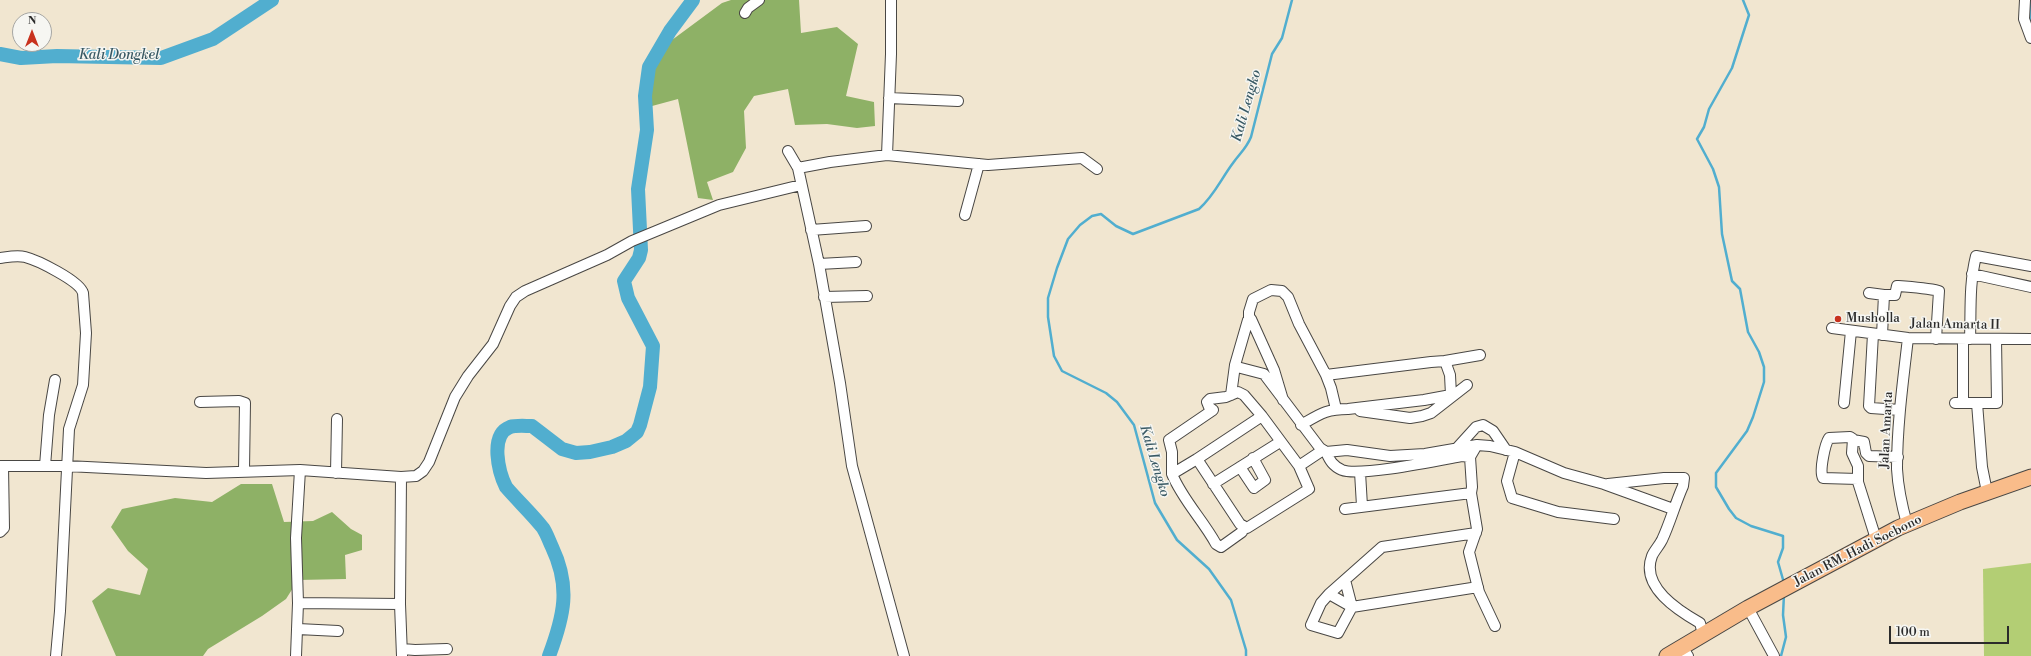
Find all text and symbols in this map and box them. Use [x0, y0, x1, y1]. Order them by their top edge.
north arrow [12, 12, 52, 52]
text: N [28, 14, 36, 28]
water label: Kali Dongkel [78, 48, 160, 64]
water label: Kali Lengko [1229, 68, 1265, 144]
place label: Musholla [1846, 311, 1900, 327]
marker: Musholla [1833, 314, 1843, 324]
street label: Jalan Amarta II [1910, 316, 2000, 334]
street label: Jalan Amarta [1877, 391, 1897, 469]
water label: Kali Lengko [1135, 423, 1173, 499]
street label: Jalan RM. Hadi Soebono [1791, 512, 1925, 590]
scale bar [1891, 618, 2011, 644]
text: 100 m [1896, 625, 1930, 640]

